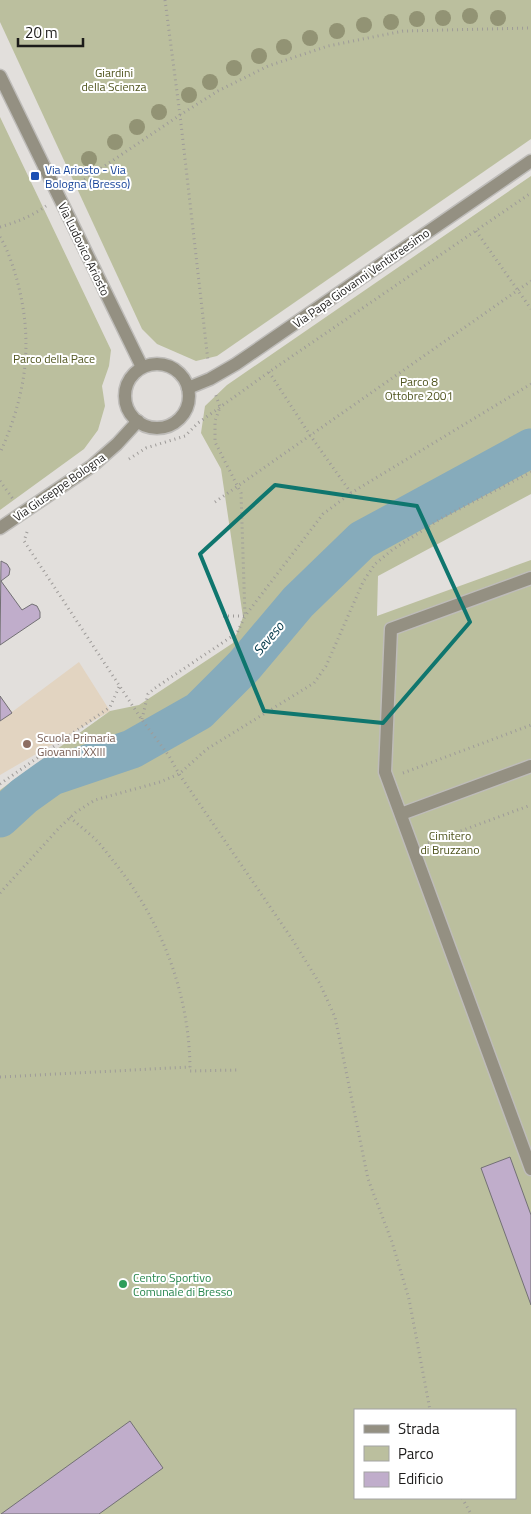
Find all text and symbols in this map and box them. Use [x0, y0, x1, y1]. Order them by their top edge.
scale bar [18, 15, 82, 47]
text: 20 m [25, 21, 58, 44]
park label: Giardini della Scienza [82, 63, 146, 96]
place label: Via Ariosto - Via Bologna (Bresso) [45, 160, 130, 193]
marker: Via Ariosto - Via Bologna (Bresso) [29, 170, 41, 182]
street label: Via Ludovico Ariosto [53, 199, 115, 299]
street label: Via Papa Giovanni Ventitreesimo [289, 223, 433, 333]
park label: Parco della Pace [13, 349, 95, 368]
park label: Parco 8 Ottobre 2001 [385, 372, 453, 405]
street label: Via Giuseppe Bologna [9, 448, 109, 526]
water label: Seveso [247, 616, 289, 660]
place label: Scuola Primaria Giovanni XXIII [37, 728, 116, 761]
marker: Scuola Primaria Giovanni XXIII [21, 738, 33, 750]
park label: Cimitero di Bruzzano [420, 826, 480, 859]
place label: Centro Sportivo Comunale di Bresso [133, 1268, 233, 1301]
marker: Centro Sportivo Comunale di Bresso [117, 1278, 129, 1290]
legend [354, 1409, 516, 1499]
text: Strada [398, 1417, 440, 1440]
text: Parco [398, 1442, 434, 1465]
text: Edificio [398, 1467, 443, 1490]

